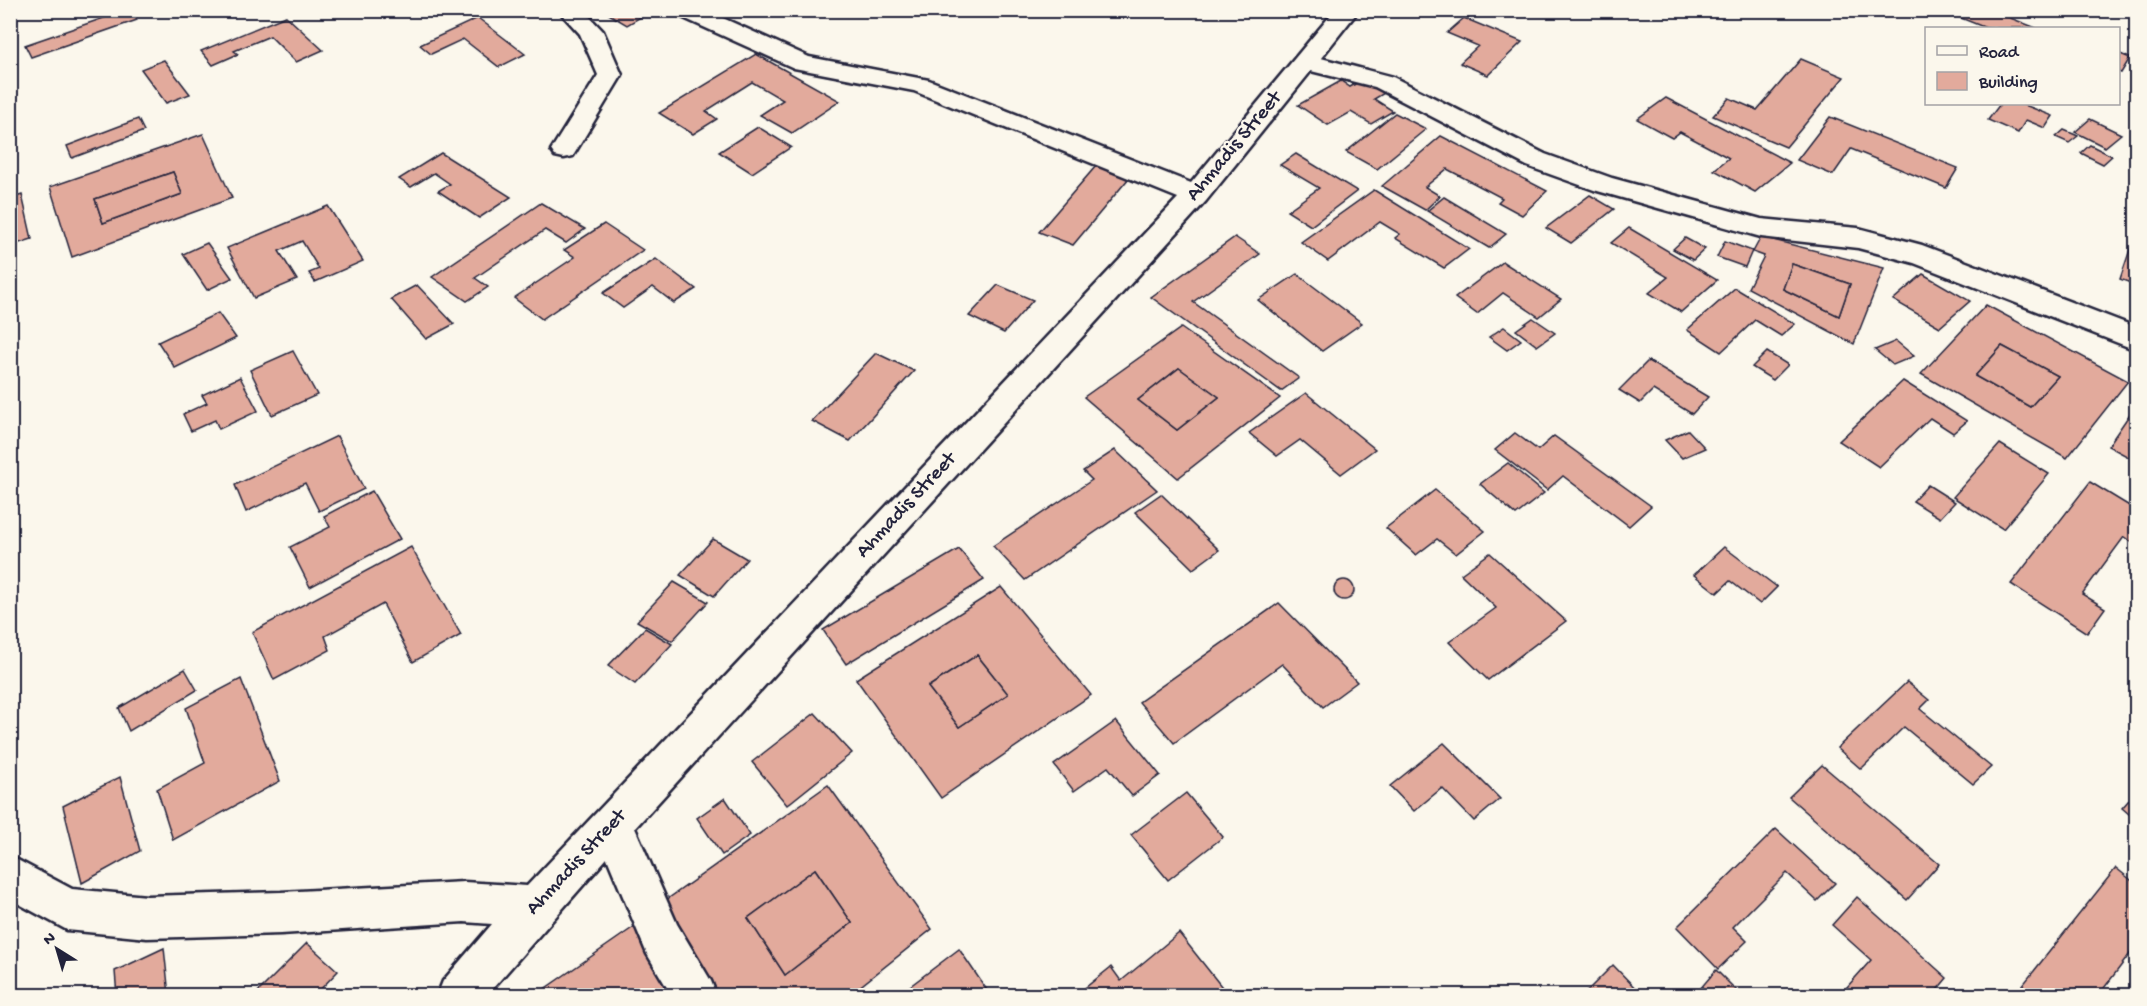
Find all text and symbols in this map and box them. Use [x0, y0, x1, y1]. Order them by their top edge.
legend [1925, 27, 2120, 105]
text: Road [1979, 43, 2020, 64]
text: Building [1978, 73, 2038, 94]
street label: Ahmadis Street [1182, 85, 1290, 207]
street label: Ahmadis Street [852, 446, 964, 564]
street label: Ahmadis Street [522, 803, 634, 921]
north arrow [27, 919, 87, 979]
text: N [40, 929, 60, 951]

